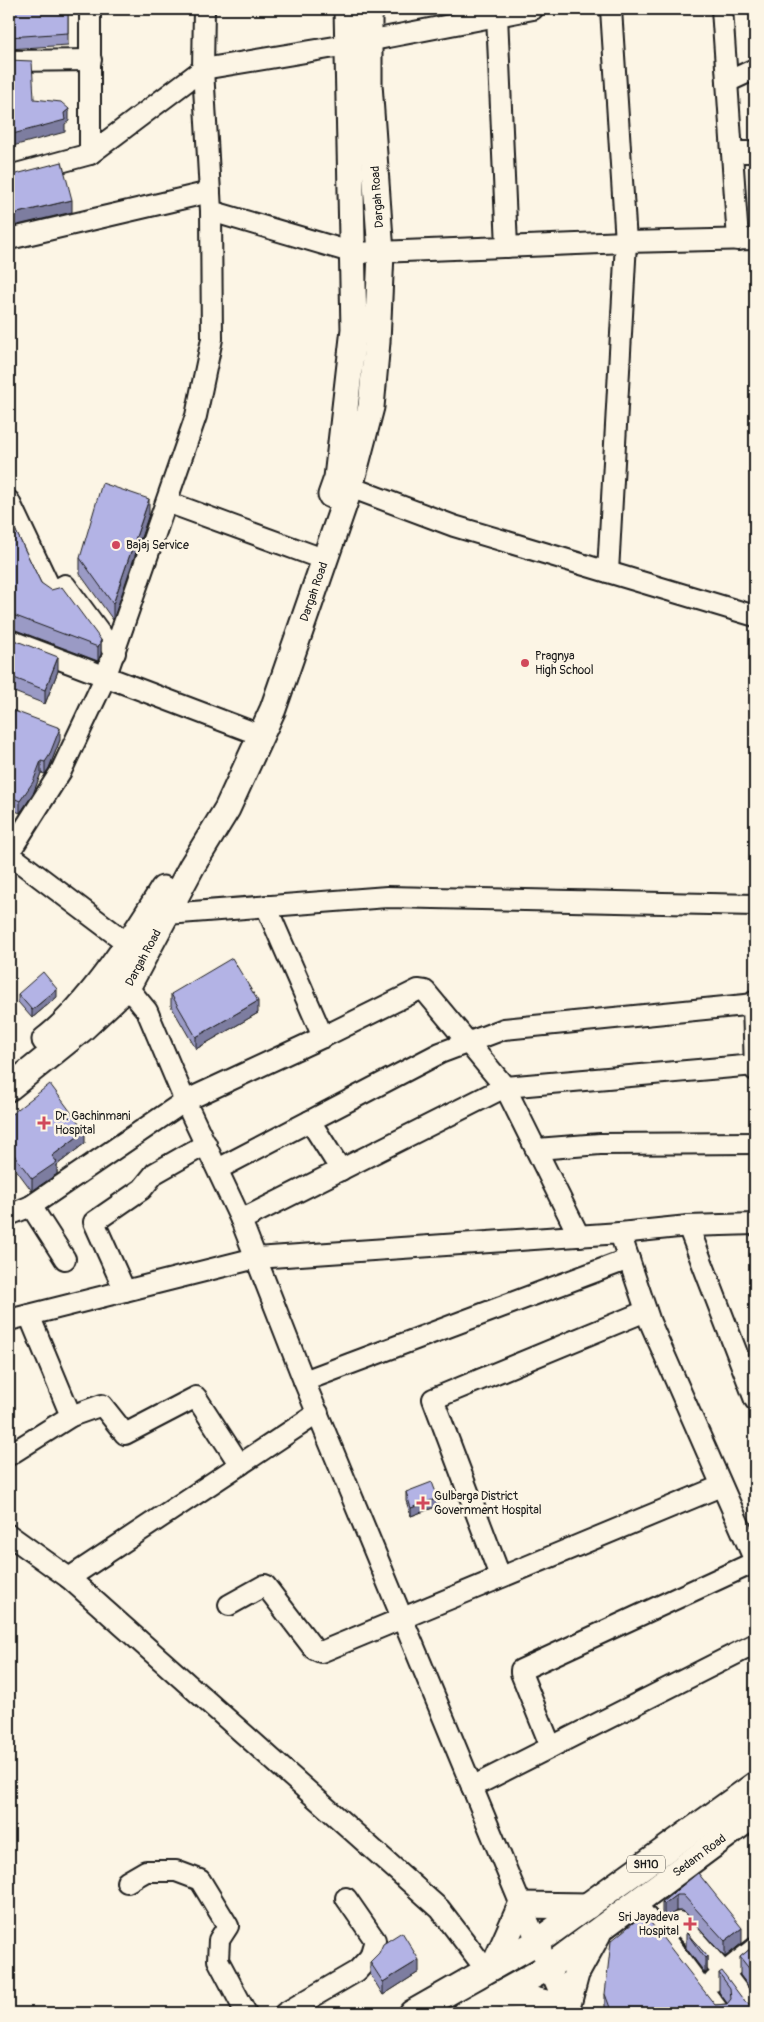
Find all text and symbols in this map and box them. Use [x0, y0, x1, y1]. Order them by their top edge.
street label: Dargah Road [368, 165, 387, 228]
place label: Bajaj Service [126, 538, 189, 553]
marker: Bajaj Service [110, 539, 122, 551]
street label: Dargah Road [297, 560, 331, 624]
place label: Pragnya High School [535, 649, 594, 678]
marker: Pragnya High School [519, 657, 531, 669]
street label: Dargah Road [122, 927, 165, 989]
place label: Dr. Gachinmani Hospital [55, 1109, 130, 1138]
marker: Dr. Gachinmani Hospital [37, 1116, 51, 1130]
place label: Gulbarga District Government Hospital [434, 1489, 542, 1518]
marker: Gulbarga District Government Hospital [416, 1496, 430, 1510]
street label: Sedam Road [670, 1831, 729, 1881]
road number: SH10 [627, 1856, 665, 1872]
place label: Sri Jayadeva Hospital [618, 1910, 679, 1939]
marker: Sri Jayadeva Hospital [683, 1917, 697, 1931]

